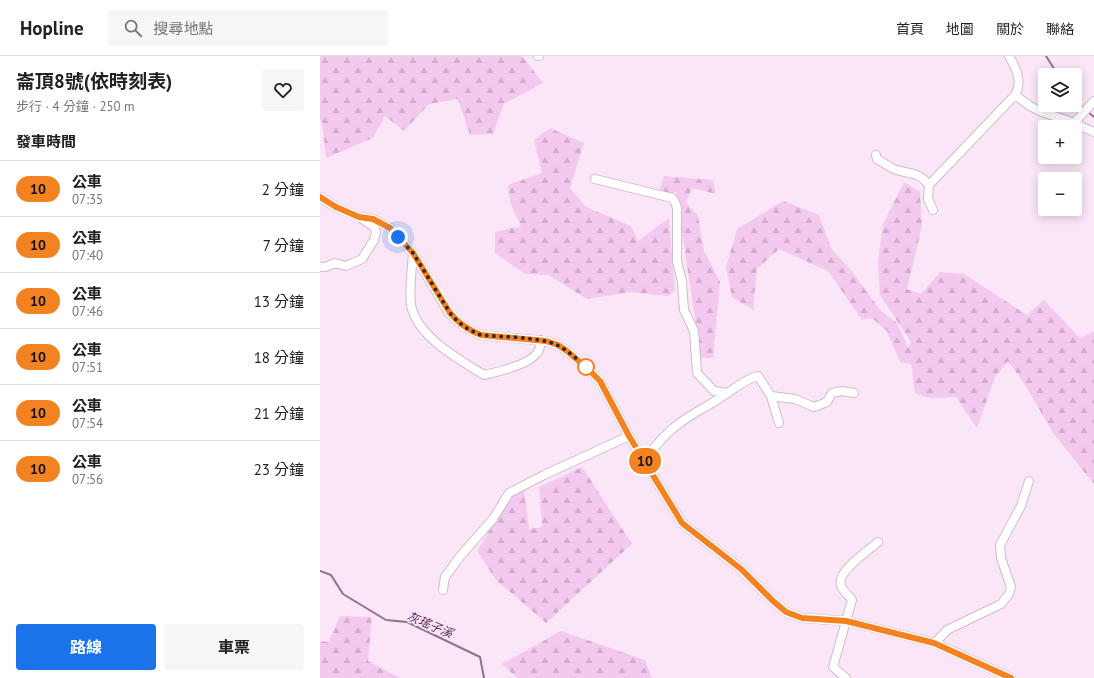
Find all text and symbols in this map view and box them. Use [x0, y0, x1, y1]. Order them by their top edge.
search box [108, 10, 388, 46]
text: Hopline [20, 16, 84, 40]
icon: search [122, 17, 144, 39]
text: 搜尋地點 [154, 19, 214, 38]
text: 首頁 [896, 20, 924, 38]
text: 地圖 [946, 20, 974, 38]
text: 關於 [996, 20, 1024, 38]
text: 聯絡 [1046, 20, 1074, 38]
map controls [1038, 68, 1082, 216]
button: layers [1038, 68, 1082, 112]
text: 崙頂8號(依時刻表) [16, 69, 172, 93]
button: heart [262, 69, 304, 111]
text: 步行 · 4 分鐘 · 250 m [16, 98, 135, 115]
button: + [1038, 120, 1082, 164]
text: 發車時間 [16, 132, 76, 151]
text: 公車 [72, 172, 102, 191]
button: − [1038, 172, 1082, 216]
text: 10 [30, 180, 46, 198]
text: 2 分鐘 [262, 180, 304, 199]
text: 07:35 [72, 191, 103, 208]
your location [388, 227, 408, 247]
text: 公車 [72, 228, 102, 247]
text: 10 [30, 236, 46, 254]
text: 7 分鐘 [263, 236, 304, 255]
text: 07:40 [72, 247, 103, 264]
text: 公車 [72, 284, 102, 303]
text: 10 [30, 292, 46, 310]
text: 13 分鐘 [254, 292, 304, 311]
text: 07:46 [72, 303, 103, 320]
text: 公車 [72, 340, 102, 359]
text: 10 [30, 348, 46, 366]
text: 18 分鐘 [254, 348, 304, 367]
unlabelled marker [577, 358, 595, 376]
text: 07:51 [72, 359, 103, 376]
text: 公車 [72, 396, 102, 415]
text: 10 [30, 404, 46, 422]
text: 21 分鐘 [254, 404, 304, 423]
text: 07:54 [72, 415, 103, 432]
line badge: 10 [627, 448, 663, 474]
text: 公車 [72, 452, 102, 471]
text: 10 [637, 452, 653, 470]
text: 10 [30, 460, 46, 478]
text: 23 分鐘 [254, 460, 304, 479]
text: 07:56 [72, 471, 103, 488]
water label: 灰瑤子溪 [405, 608, 457, 642]
button: 路線 [16, 624, 156, 670]
button: 車票 [164, 624, 304, 670]

